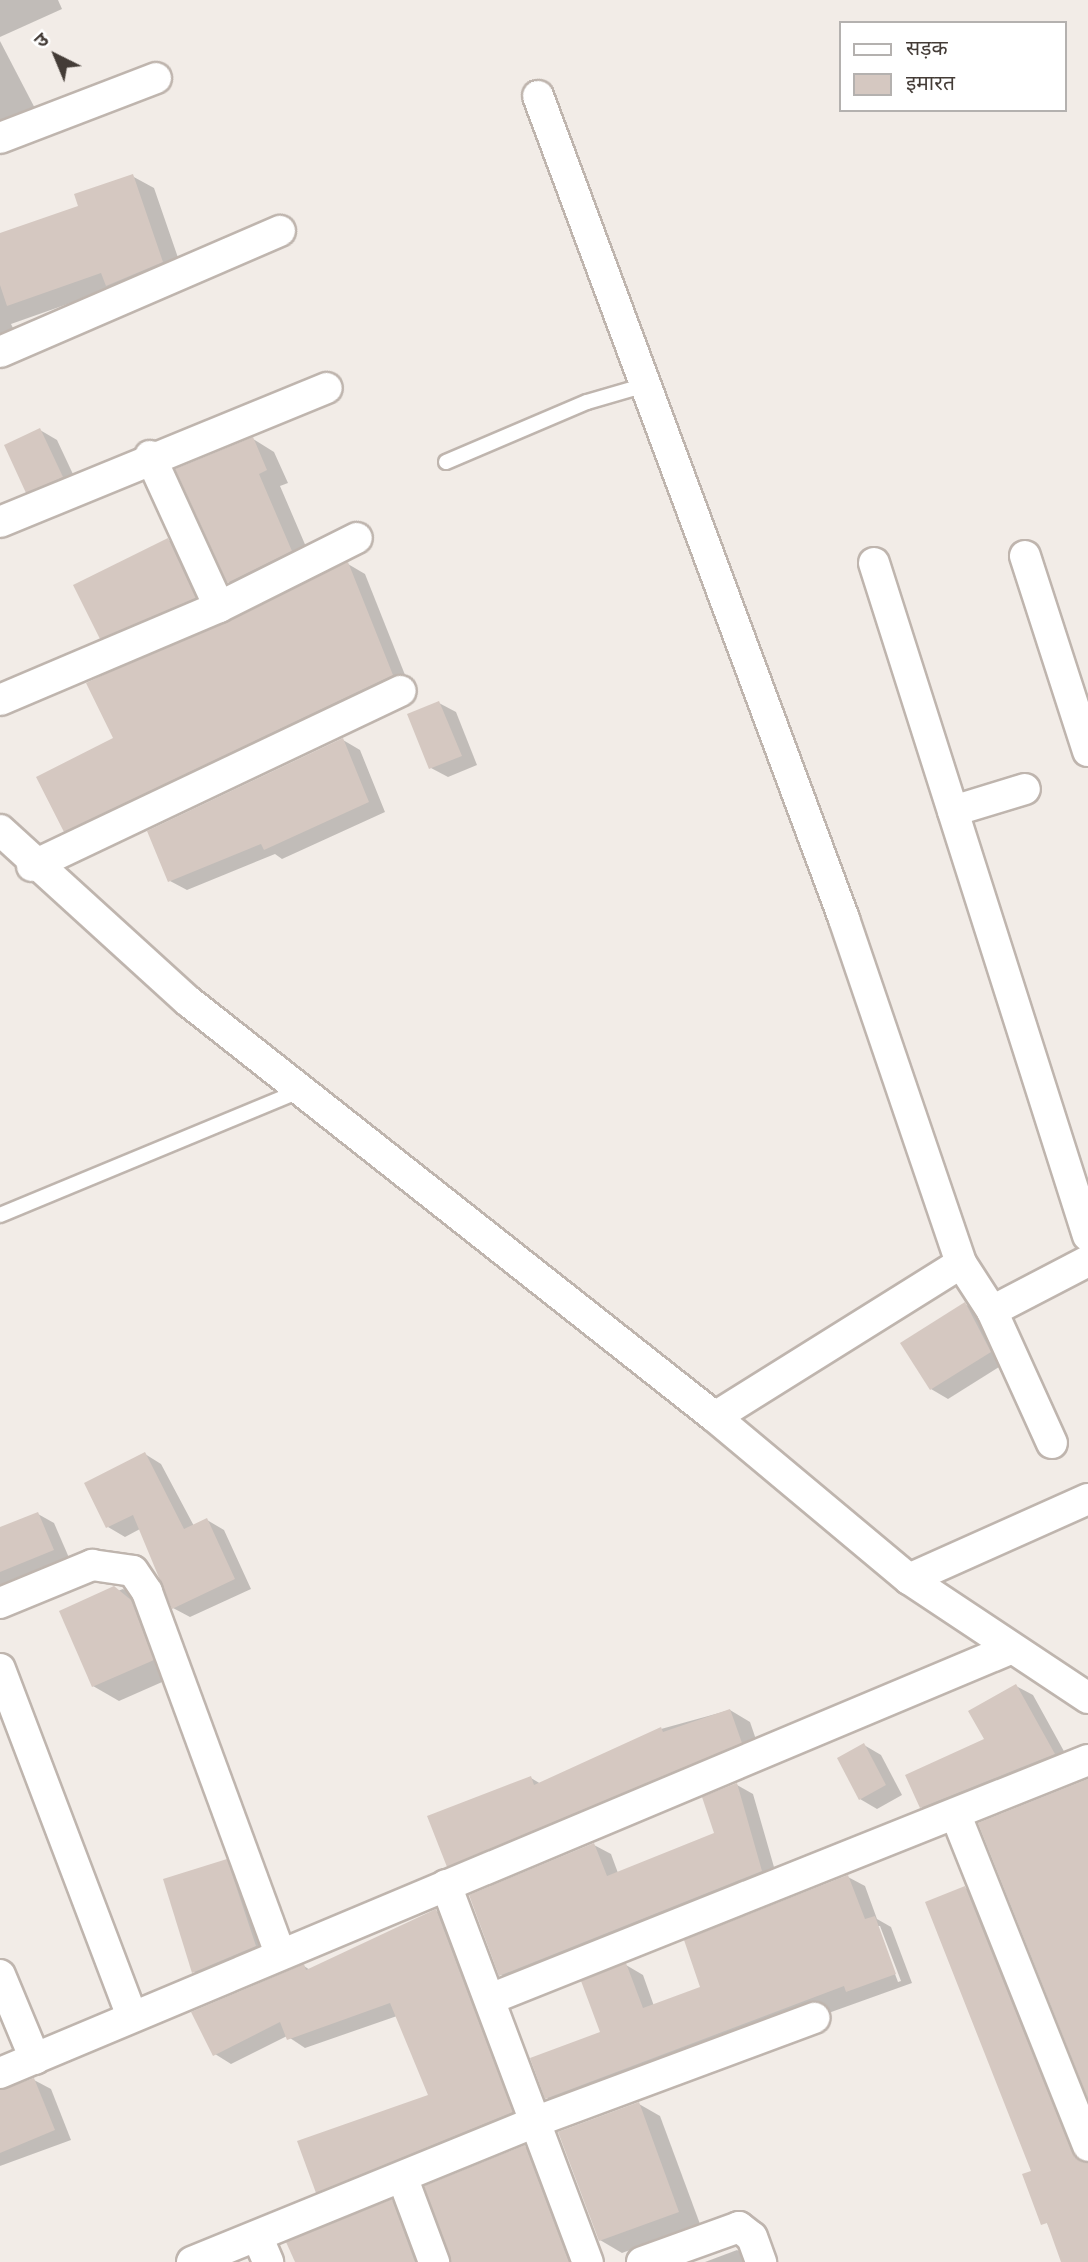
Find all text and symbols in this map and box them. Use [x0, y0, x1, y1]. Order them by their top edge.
north arrow [21, 21, 91, 91]
legend [839, 21, 1067, 112]
text: उ [29, 28, 53, 52]
text: सड़क [906, 36, 948, 60]
text: इमारत [906, 71, 955, 95]

